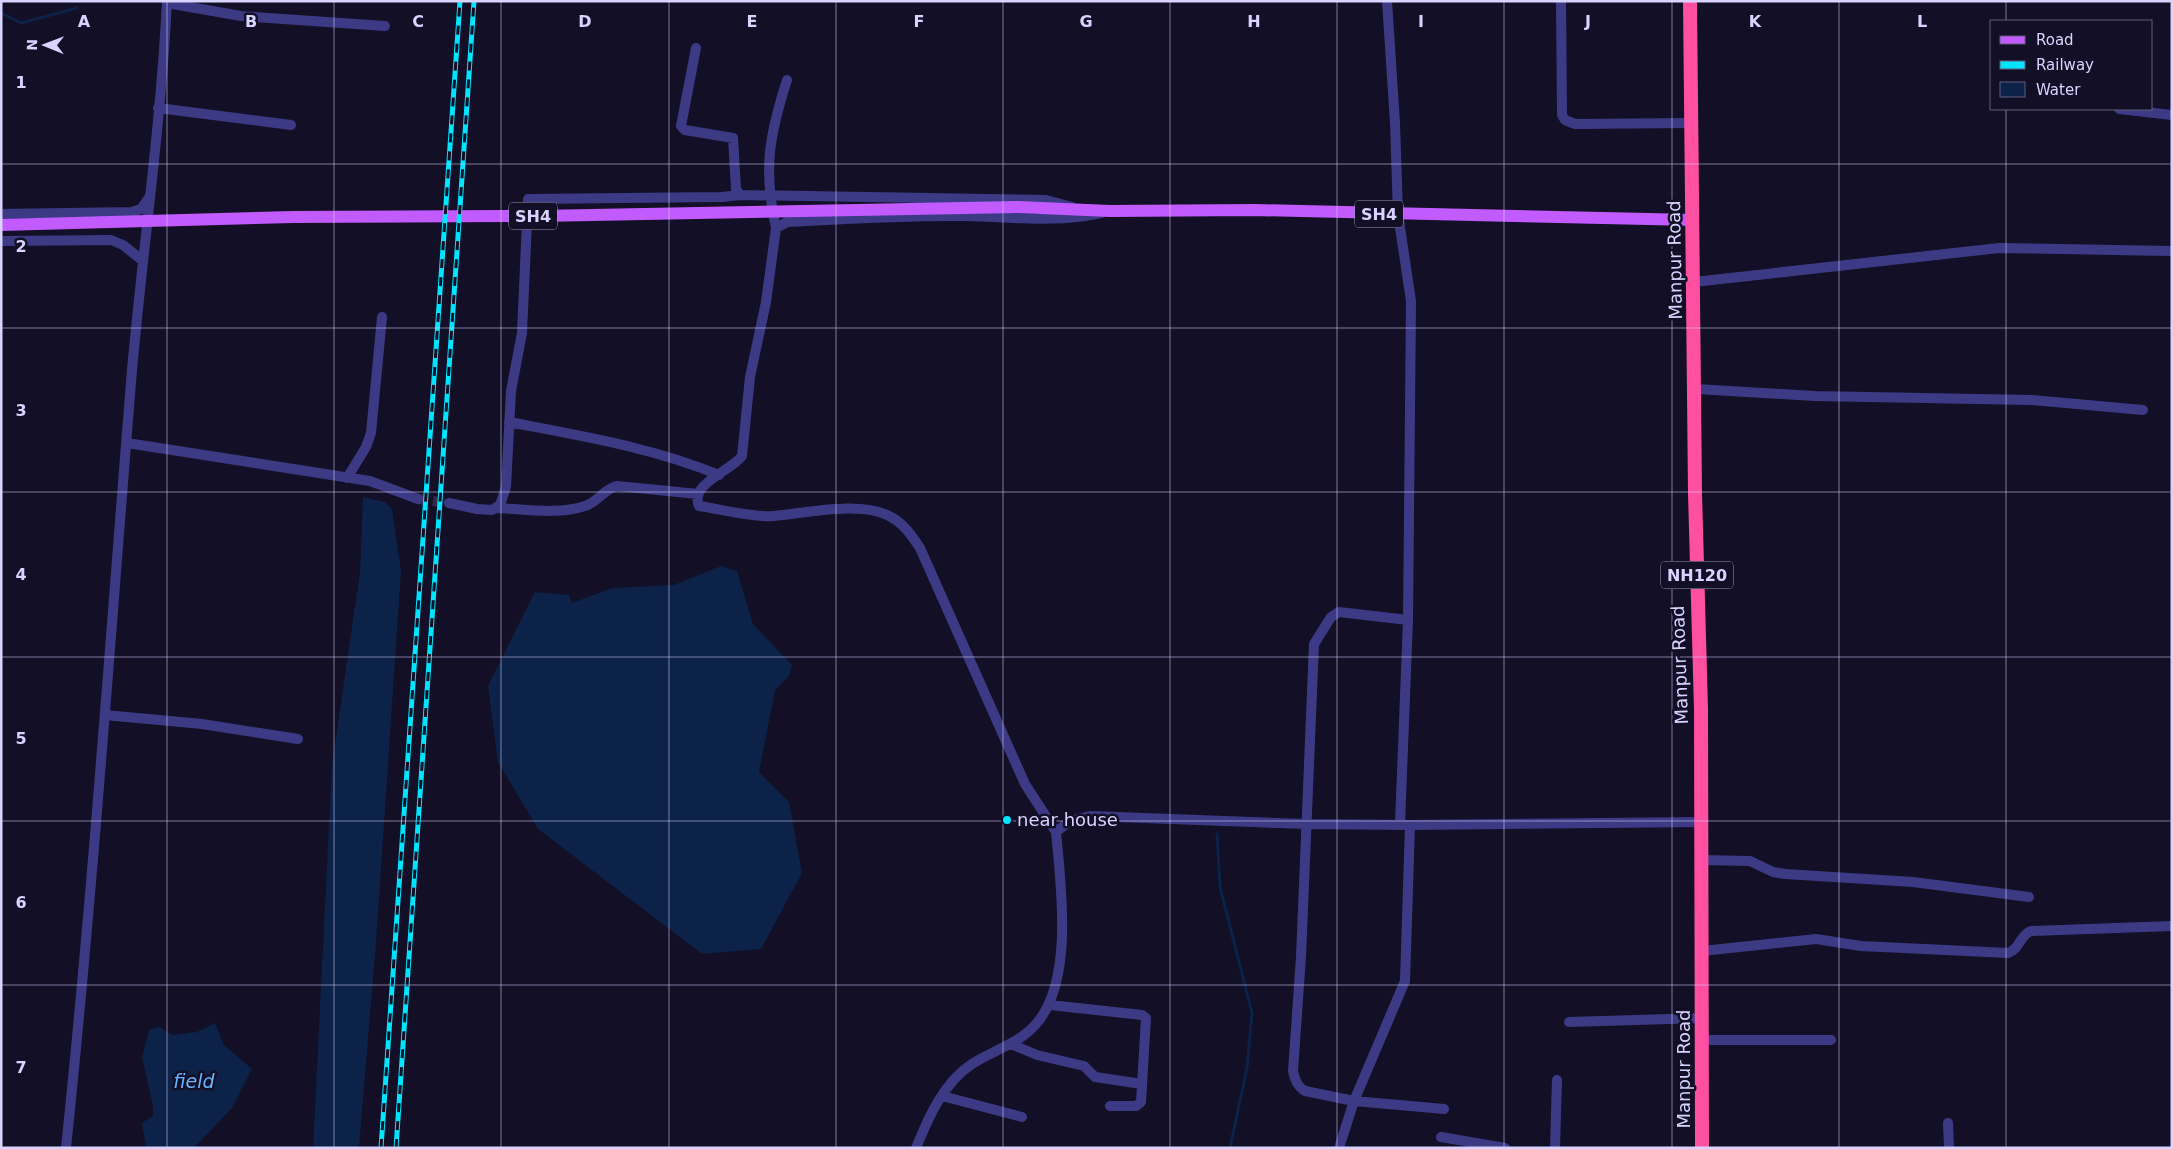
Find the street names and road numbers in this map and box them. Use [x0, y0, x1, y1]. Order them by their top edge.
road number: SH4 [1355, 200, 1403, 228]
street label: Manpur Road [1663, 200, 1686, 320]
road number: SH4 [509, 202, 557, 230]
road number: NH120 [1661, 562, 1733, 588]
street label: Manpur Road [1667, 605, 1692, 725]
street label: Manpur Road [1673, 1009, 1694, 1129]

